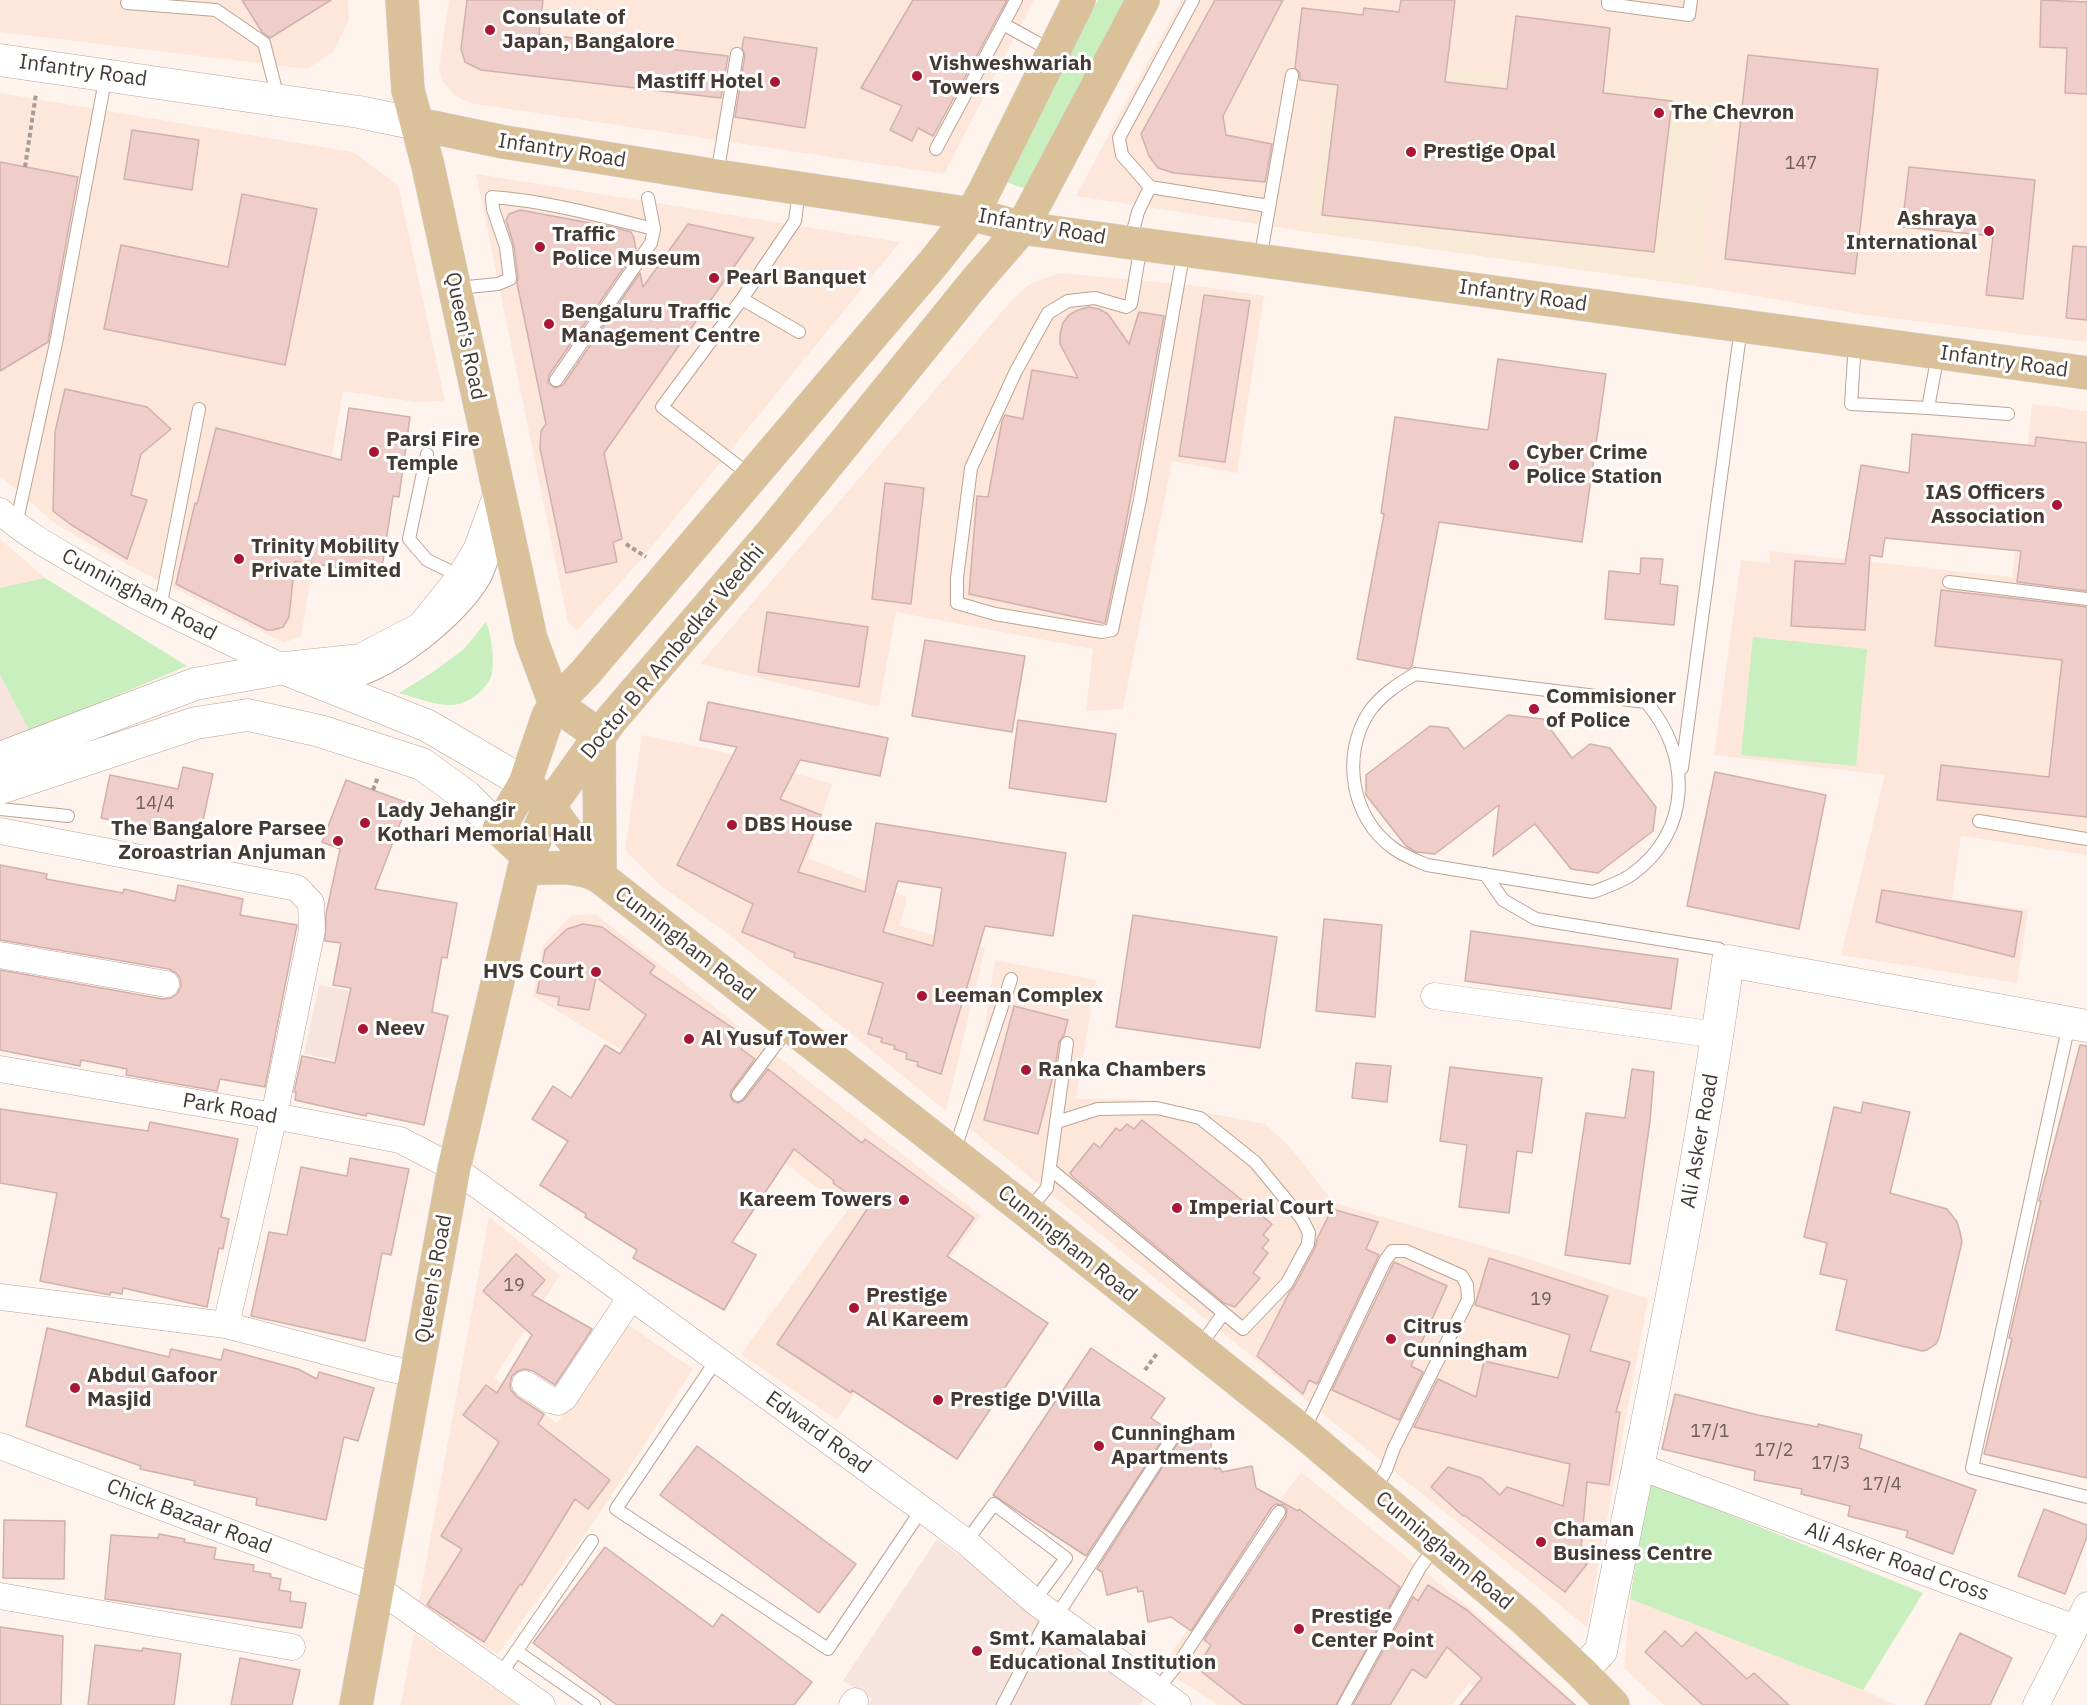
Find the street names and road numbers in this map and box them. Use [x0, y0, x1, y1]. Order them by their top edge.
street label: Infantry Road [17, 50, 149, 92]
street label: Infantry Road [496, 128, 628, 174]
street label: Infantry Road [976, 203, 1108, 251]
street label: Queen's Road [439, 270, 491, 402]
street label: Infantry Road [1457, 275, 1589, 317]
street label: Infantry Road [1938, 341, 2070, 383]
street label: Doctor B R Ambedkar Veedhi [576, 540, 770, 764]
street label: Cunningham Road [57, 544, 221, 646]
street label: Cunningham Road [610, 881, 760, 1007]
street label: Ali Asker Road [1676, 1072, 1724, 1210]
street label: Park Road [181, 1088, 279, 1130]
street label: Cunningham Road [992, 1180, 1142, 1308]
street label: Queen's Road [410, 1213, 458, 1345]
street label: Edward Road [760, 1386, 876, 1480]
street label: Chick Bazaar Road [103, 1474, 275, 1560]
street label: Cunningham Road [1370, 1486, 1518, 1616]
street label: Ali Asker Road Cross [1802, 1517, 1992, 1607]

